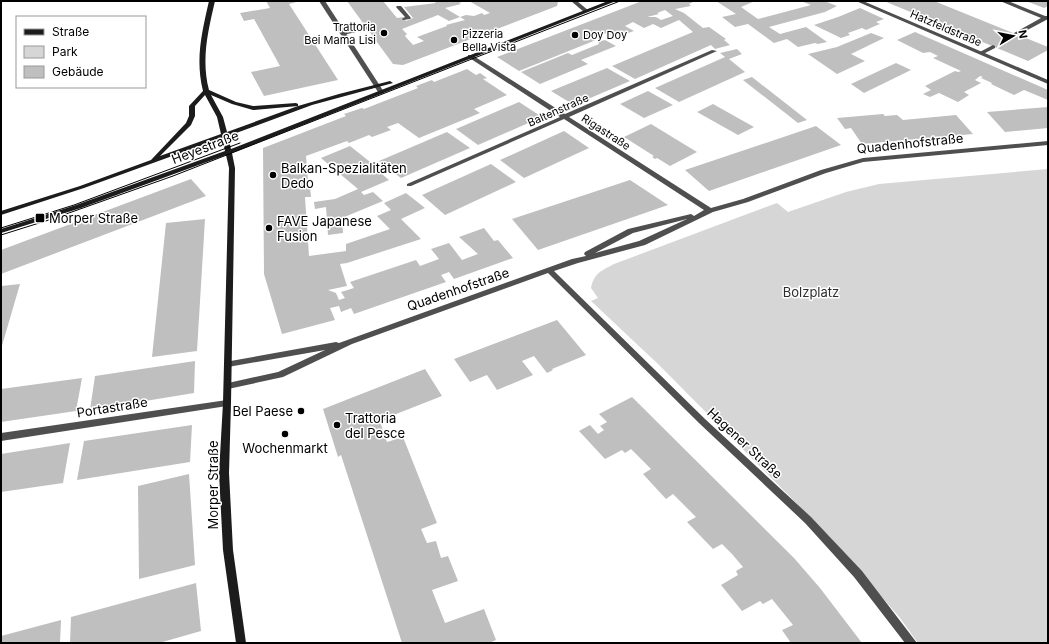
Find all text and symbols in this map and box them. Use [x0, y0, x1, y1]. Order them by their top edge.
street label: Hatzfeldstraße [908, 7, 984, 49]
legend [16, 16, 146, 88]
north arrow [993, 16, 1033, 56]
place label: Trattoria Bei Mama Lisi [304, 20, 376, 47]
text: Straße [52, 24, 89, 39]
place label: Pizzeria Bella Vista [462, 27, 516, 54]
marker: Trattoria Bei Mama Lisi [379, 28, 389, 38]
place label: Doy Doy [583, 28, 627, 42]
text: N [1015, 29, 1030, 40]
marker: Doy Doy [570, 30, 580, 40]
marker: Pizzeria Bella Vista [449, 35, 459, 45]
text: Park [52, 44, 78, 59]
text: Gebäude [52, 64, 104, 79]
street label: Baltenstraße [525, 90, 591, 130]
street label: Rigastraße [579, 111, 633, 153]
street label: Heyestraße [169, 127, 241, 167]
street label: Quadenhofstraße [856, 129, 964, 157]
place label: Balkan-Spezialitäten Dedo [281, 160, 407, 191]
marker: Balkan-Spezialitäten Dedo [268, 170, 278, 180]
place label: Morper Straße [49, 210, 138, 226]
marker: Morper Straße [34, 212, 46, 224]
place label: FAVE Japanese Fusion [277, 213, 372, 244]
marker: FAVE Japanese Fusion [264, 223, 274, 233]
street label: Quadenhofstraße [405, 264, 511, 314]
park label: Bolzplatz [783, 284, 839, 300]
street label: Portastraße [75, 393, 149, 421]
place label: Bel Paese [232, 403, 293, 419]
street label: Hagener Straße [704, 404, 786, 482]
marker: Bel Paese [296, 406, 306, 416]
place label: Trattoria del Pesce [345, 410, 405, 441]
marker: Trattoria del Pesce [332, 420, 342, 430]
marker: Wochenmarkt [280, 429, 290, 439]
street label: Morper Straße [205, 440, 221, 530]
place label: Wochenmarkt [242, 440, 328, 456]

